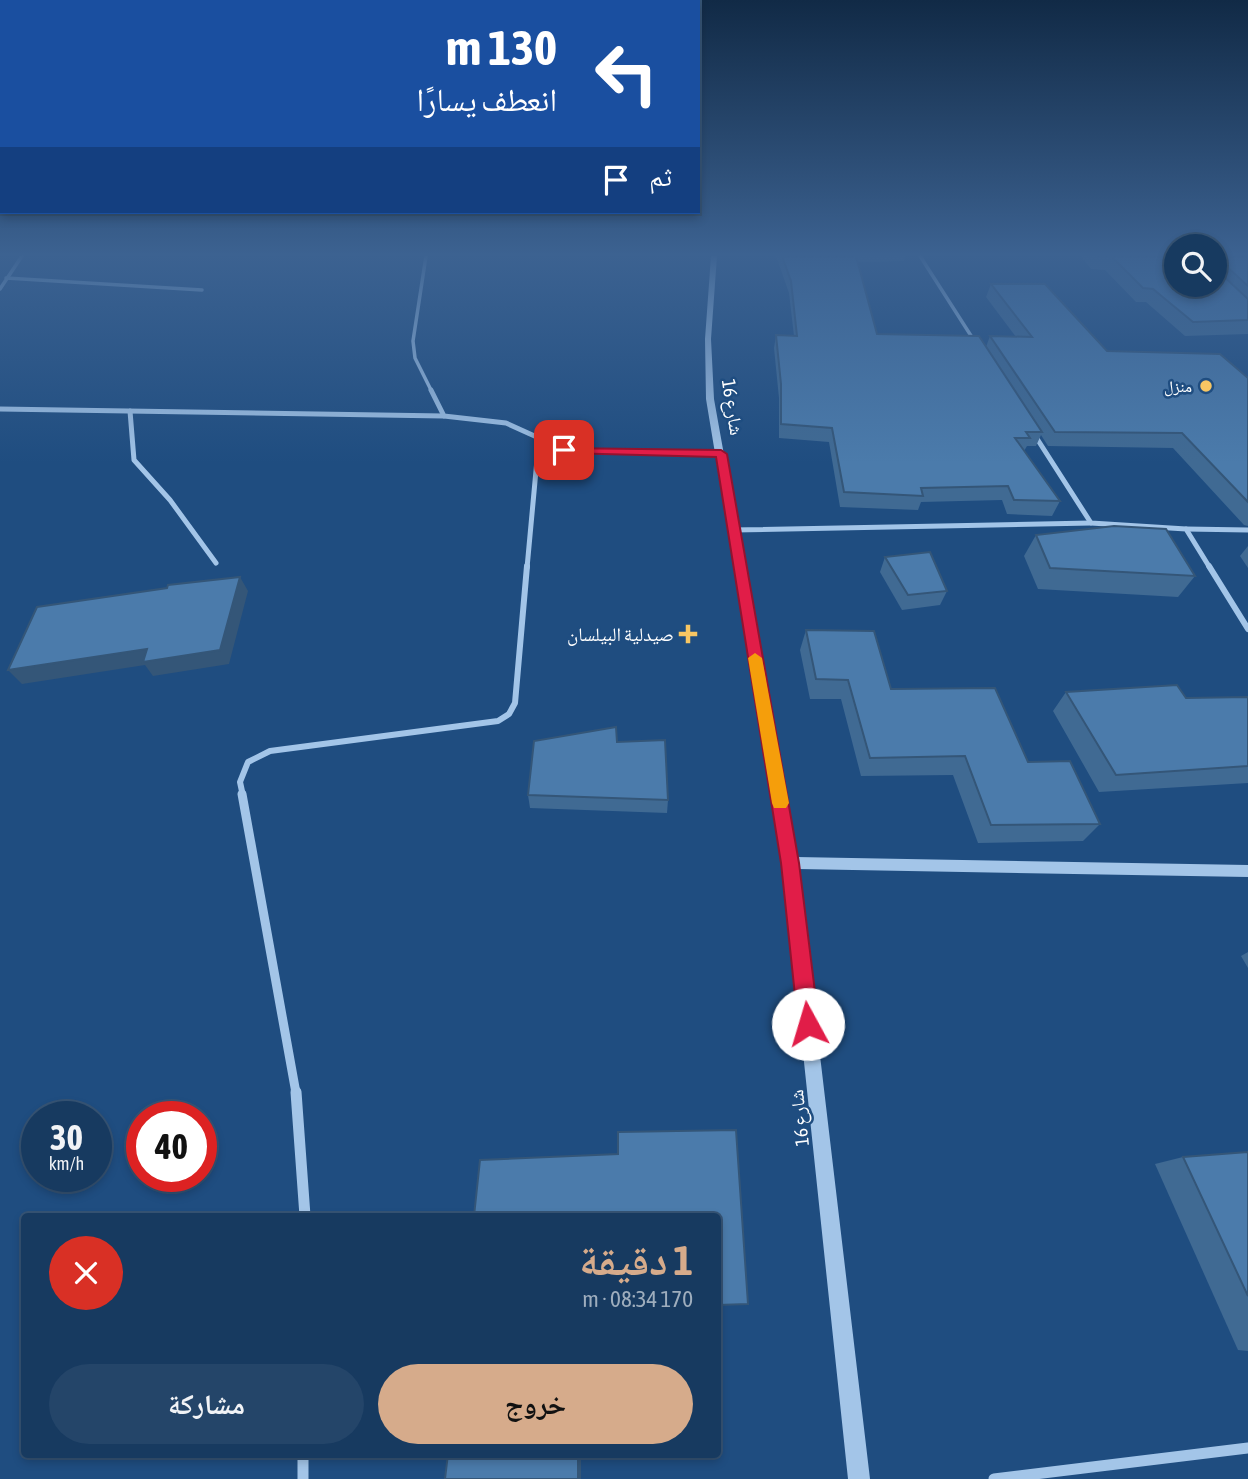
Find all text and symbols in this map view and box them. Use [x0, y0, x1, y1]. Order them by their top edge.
text: 130 m [446, 19, 557, 75]
icon: left [581, 28, 672, 119]
text: انعطف يسارًا [416, 81, 557, 118]
icon: arrive [597, 161, 635, 199]
text: ثم [649, 162, 672, 192]
map controls [1164, 234, 1227, 297]
button: search [1164, 234, 1227, 297]
street label: شارع 16 [717, 377, 748, 437]
place label: منزل [1164, 377, 1192, 397]
marker: منزل [1198, 378, 1214, 394]
pin [534, 420, 594, 480]
icon: arrive [545, 431, 583, 469]
place label: صيدلية البيلسان [567, 623, 674, 646]
marker: صيدلية البيلسان [680, 626, 696, 642]
position arrow [771, 987, 845, 1061]
street label: شارع 16 [785, 1089, 814, 1147]
speed limit sign: 40 [126, 1101, 217, 1192]
text: 30 [50, 1117, 83, 1157]
text: km/h [49, 1153, 84, 1174]
button: close [49, 1236, 123, 1310]
text: 1 دقيقة [579, 1236, 693, 1284]
text: 170 m · 08:34 [582, 1286, 693, 1312]
button: مشاركة [49, 1364, 364, 1444]
button: خروج [378, 1364, 693, 1444]

